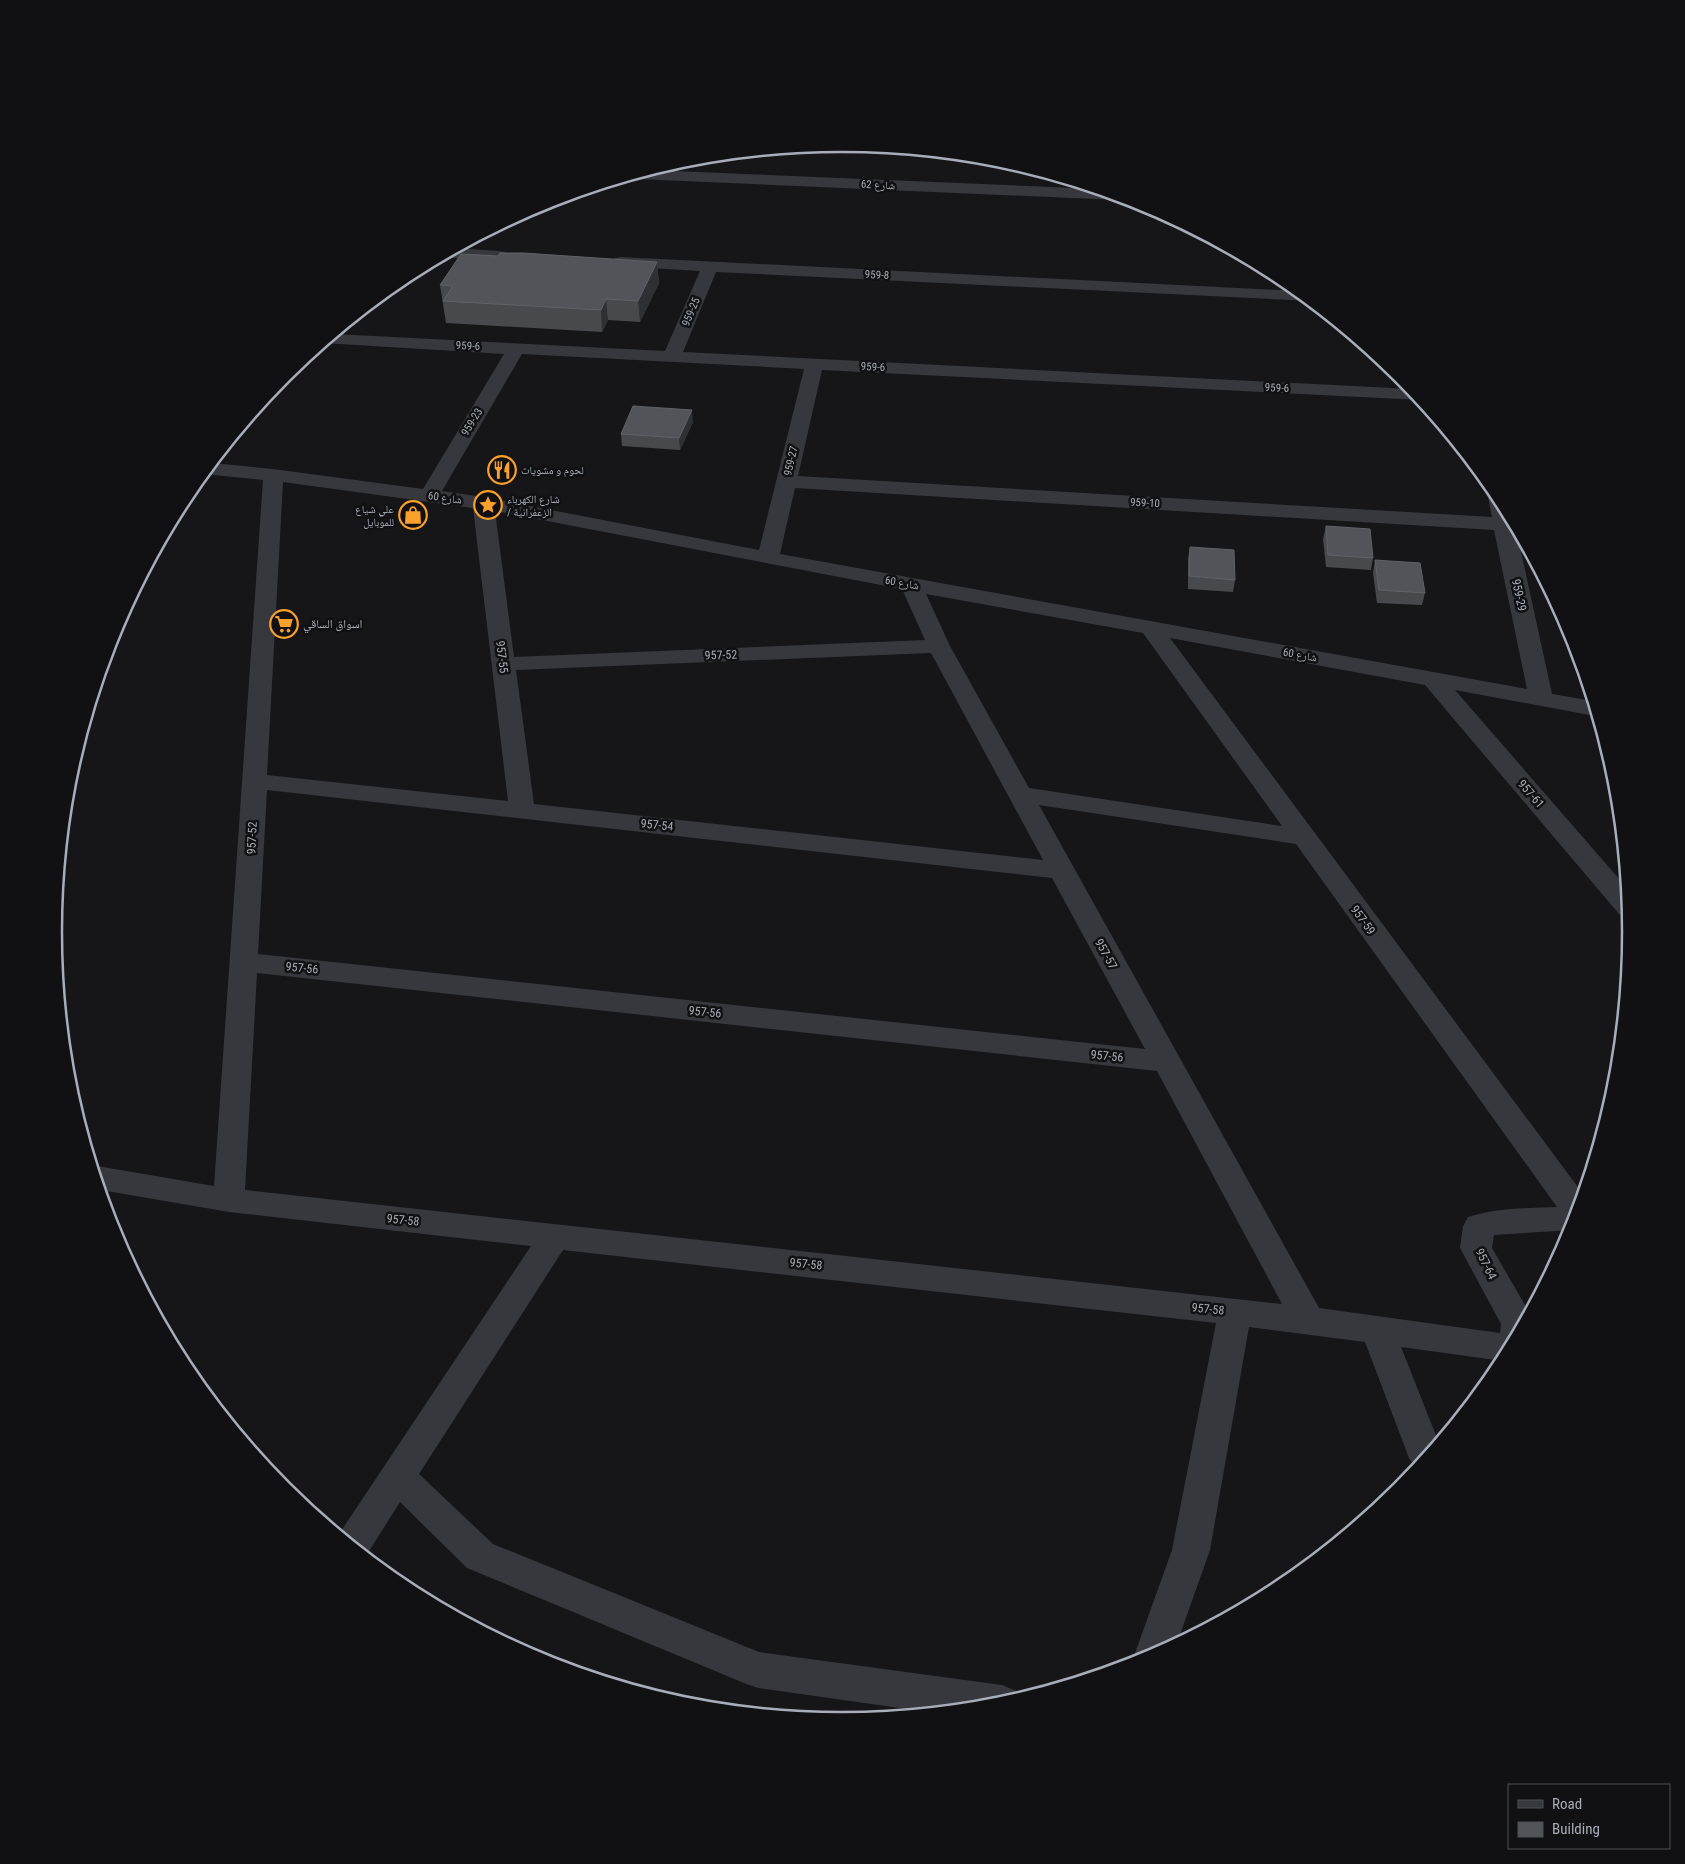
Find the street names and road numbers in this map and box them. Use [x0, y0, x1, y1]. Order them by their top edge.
street label: شارع 62 [861, 178, 895, 192]
street label: 959-8 [864, 268, 890, 282]
street label: 959-25 [679, 296, 703, 328]
street label: 959-6 [455, 339, 481, 353]
street label: 959-6 [860, 360, 886, 374]
street label: 959-6 [1264, 381, 1290, 395]
street label: 959-23 [459, 406, 485, 438]
street label: 959-27 [781, 445, 801, 477]
street label: شارع 60 [427, 489, 463, 507]
street label: 959-10 [1130, 496, 1160, 510]
street label: شارع 60 [884, 574, 920, 592]
street label: 959-29 [1509, 578, 1529, 612]
street label: 957-55 [493, 640, 511, 674]
street label: شارع 60 [1282, 646, 1318, 664]
street label: 957-52 [704, 647, 738, 663]
street label: 957-61 [1515, 777, 1547, 811]
street label: 957-54 [640, 816, 674, 834]
street label: 957-52 [244, 821, 260, 855]
street label: 957-59 [1348, 903, 1378, 937]
street label: 957-57 [1092, 936, 1120, 972]
street label: 957-56 [285, 959, 319, 977]
street label: 957-56 [688, 1003, 722, 1021]
street label: 957-56 [1090, 1047, 1124, 1065]
street label: 957-58 [386, 1211, 420, 1229]
street label: 957-64 [1473, 1246, 1499, 1282]
street label: 957-58 [789, 1255, 823, 1273]
street label: 957-58 [1191, 1300, 1225, 1318]

